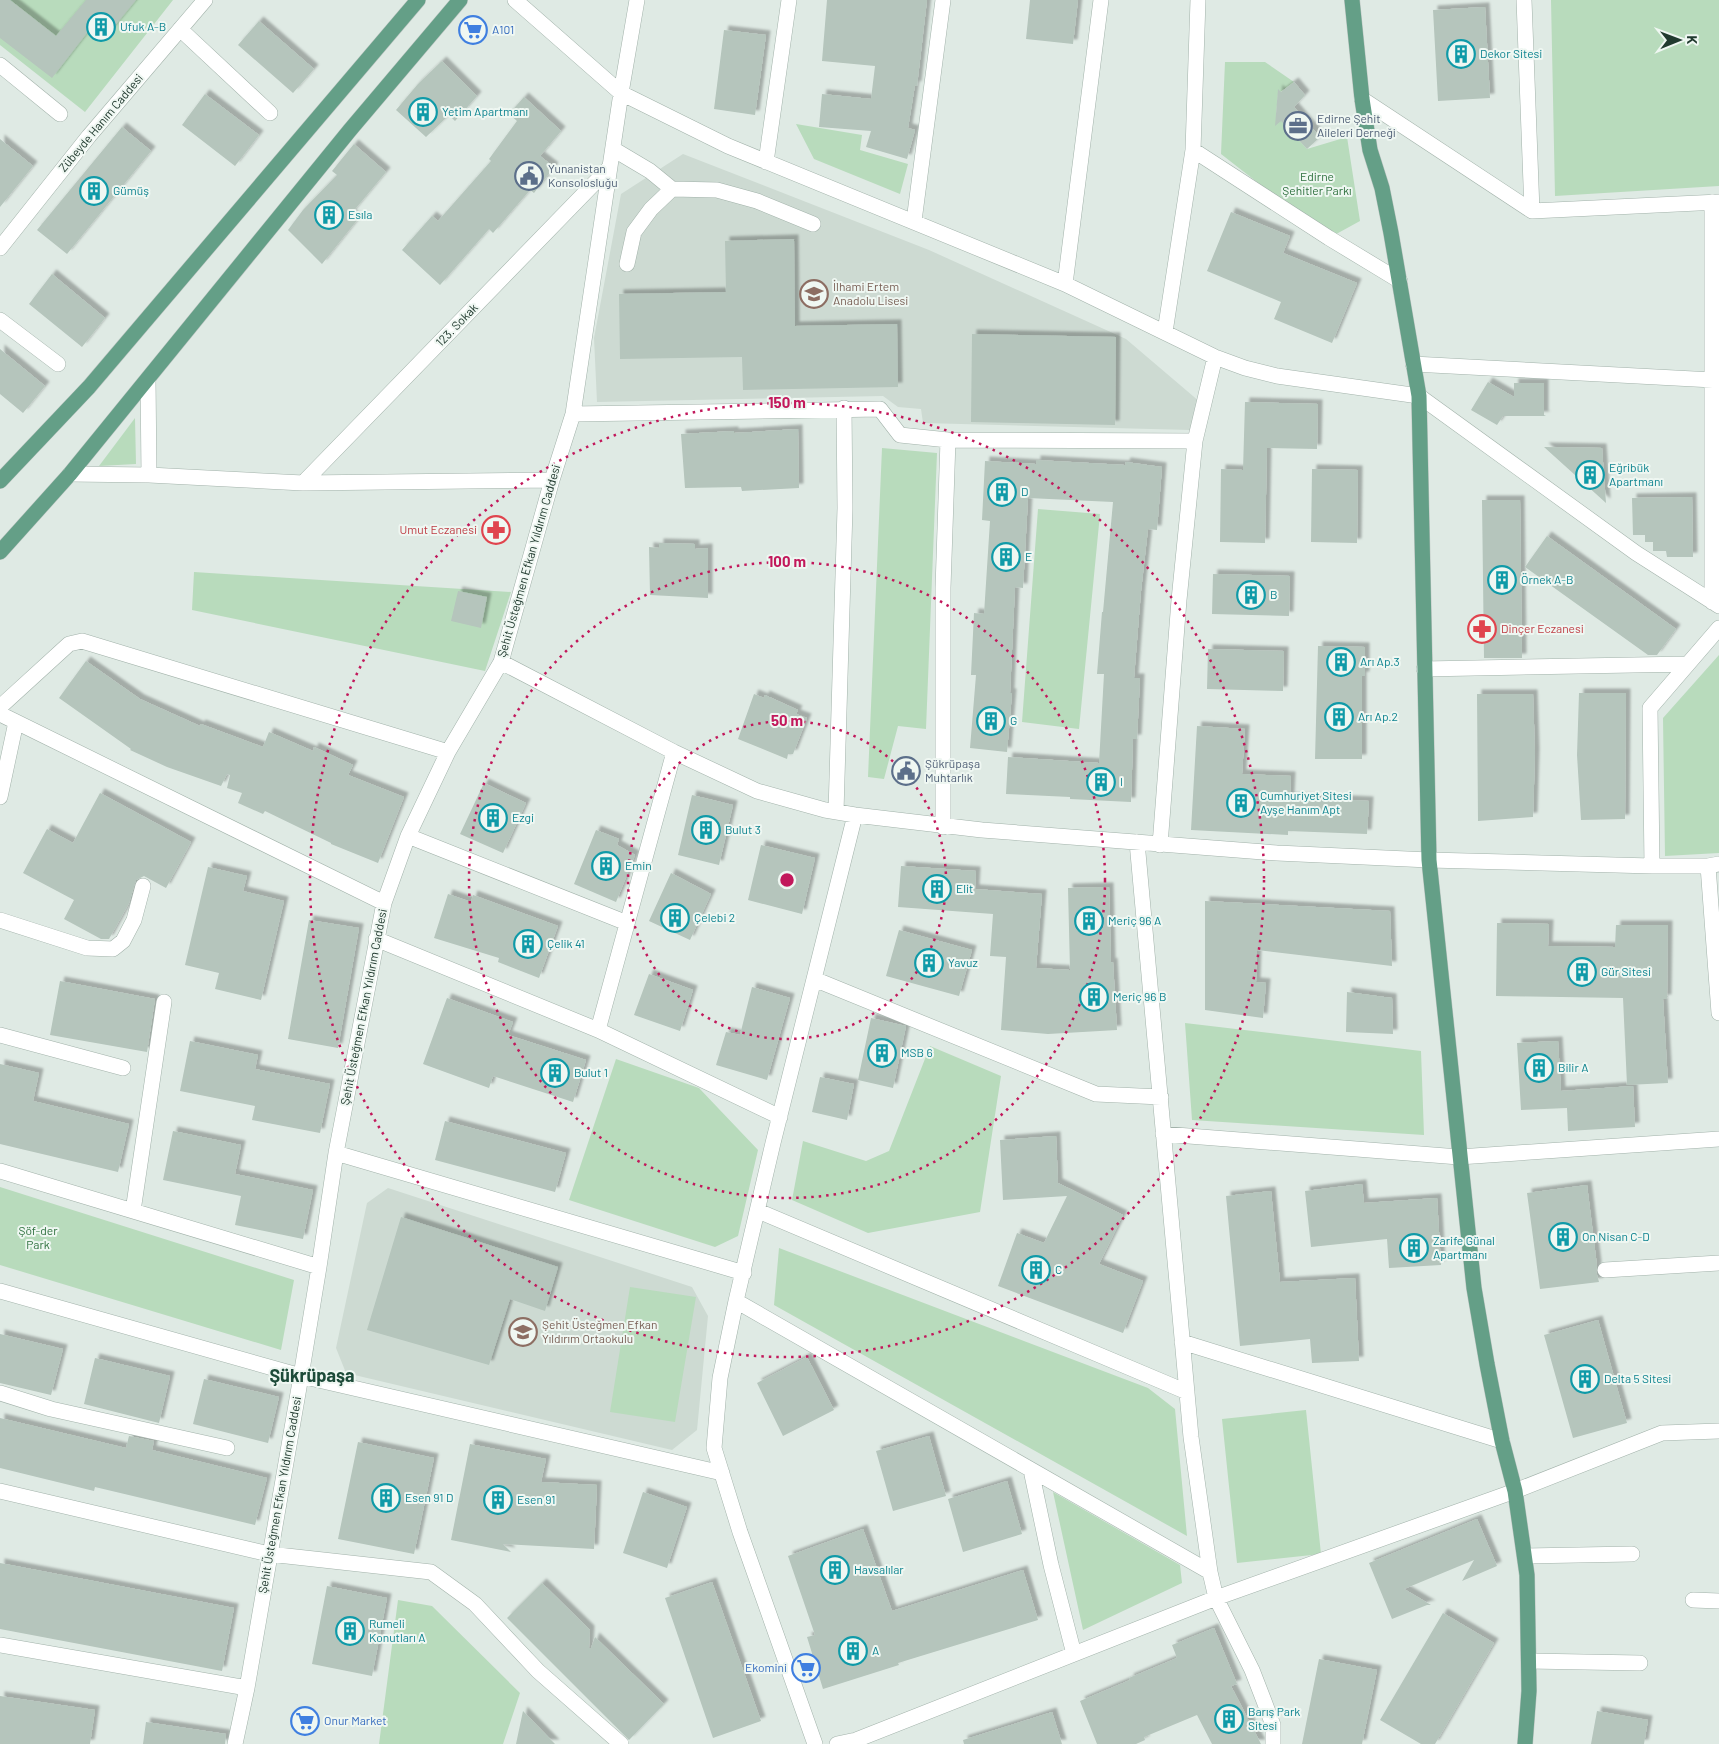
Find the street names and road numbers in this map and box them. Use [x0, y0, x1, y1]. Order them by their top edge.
street label: Zübeyde Hanım Caddesi [55, 71, 145, 174]
street label: 123. Sokak [432, 300, 480, 349]
street label: Şehit Üsteğmen Efkan Yıldırım Caddesi [494, 463, 562, 659]
street label: Şehit Üsteğmen Efkan Yıldırım Caddesi [337, 907, 389, 1106]
street label: Şehit Üsteğmen Efkan Yıldırım Caddesi [255, 1395, 303, 1594]

